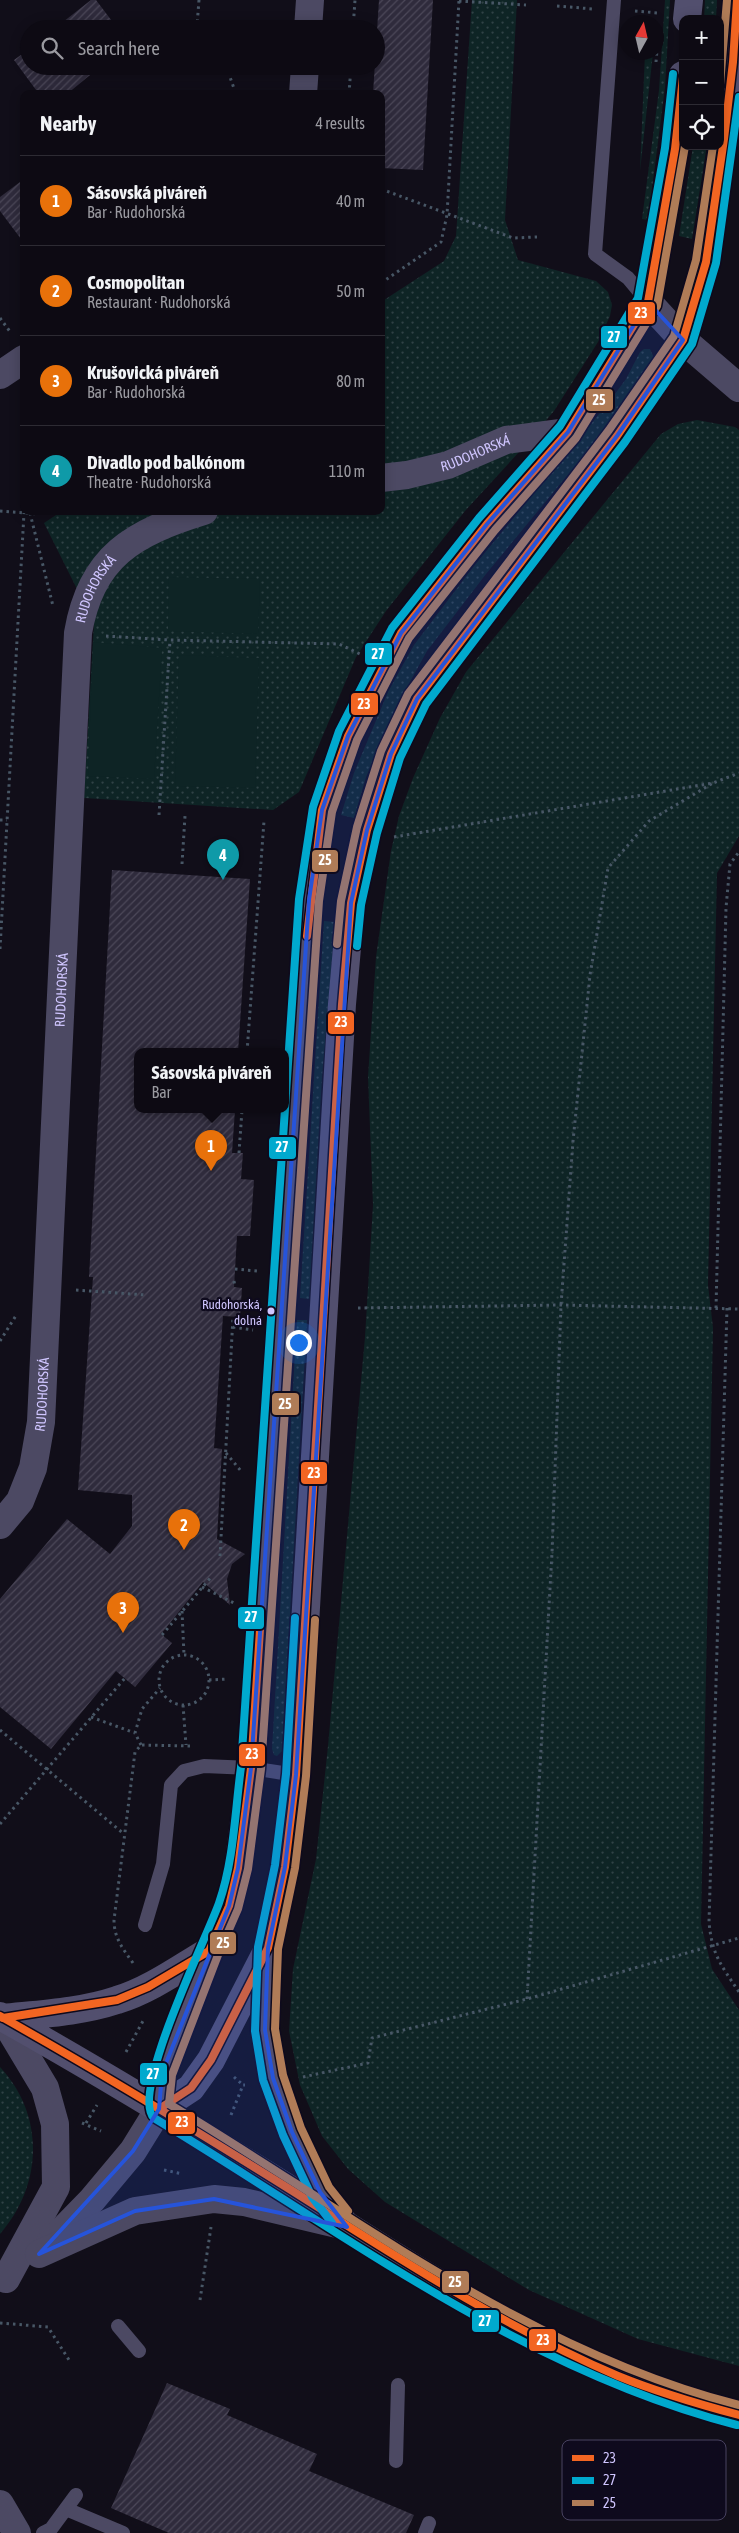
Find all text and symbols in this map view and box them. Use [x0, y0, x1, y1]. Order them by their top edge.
north arrow [619, 15, 664, 60]
map controls [679, 15, 724, 150]
button: + [679, 15, 724, 60]
search box [20, 20, 385, 75]
icon: search [38, 34, 66, 62]
text: Search here [78, 37, 160, 59]
button: − [679, 60, 724, 105]
button: locate [679, 105, 724, 150]
text: Nearby [40, 111, 96, 135]
text: 4 results [315, 114, 365, 132]
text: Sásovská piváreň [87, 181, 207, 203]
text: 1 [52, 192, 60, 210]
text: 40 m [336, 192, 365, 210]
text: Bar · Rudohorská [87, 203, 186, 221]
text: Cosmopolitan [87, 271, 185, 293]
text: 2 [52, 282, 60, 300]
text: 50 m [336, 282, 365, 300]
text: Restaurant · Rudohorská [87, 293, 231, 311]
line badge: 23 [627, 301, 656, 325]
text: 23 [634, 305, 648, 321]
line badge: 27 [600, 325, 628, 349]
text: 27 [607, 329, 621, 345]
text: Krušovická piváreň [87, 361, 219, 383]
text: 3 [52, 372, 60, 390]
text: 80 m [336, 372, 365, 390]
text: Bar · Rudohorská [87, 383, 186, 401]
line badge: 25 [585, 388, 614, 412]
text: 25 [592, 392, 606, 408]
street label: RUDOHORSKÁ [439, 432, 511, 475]
text: Divadlo pod balkónom [87, 451, 245, 473]
text: 4 [52, 462, 60, 480]
text: 110 m [329, 462, 365, 480]
text: Theatre · Rudohorská [87, 473, 212, 491]
street label: RUDOHORSKÁ [72, 552, 119, 624]
line badge: 27 [364, 642, 393, 666]
text: 27 [371, 646, 385, 662]
line badge: 23 [350, 692, 379, 716]
text: 23 [357, 696, 371, 712]
pin: 4 [207, 839, 239, 880]
line badge: 25 [311, 849, 339, 873]
text: 25 [318, 852, 332, 868]
street label: RUDOHORSKÁ [52, 952, 71, 1027]
line badge: 23 [327, 1011, 355, 1035]
text: 23 [334, 1014, 348, 1030]
popup [134, 1048, 289, 1113]
text: Sásovská piváreň [152, 1061, 271, 1083]
text: Bar [152, 1083, 171, 1101]
pin: 1 [195, 1130, 227, 1171]
line badge: 27 [268, 1136, 297, 1160]
text: 27 [275, 1139, 289, 1155]
place label: Rudohorská, dolná [202, 1297, 262, 1328]
marker: Rudohorská, dolná [266, 1306, 276, 1316]
your location [286, 1330, 312, 1356]
street label: RUDOHORSKÁ [31, 1357, 52, 1433]
line badge: 25 [271, 1392, 300, 1416]
text: 25 [278, 1396, 292, 1412]
line badge: 23 [300, 1461, 328, 1485]
text: 23 [307, 1465, 321, 1481]
pin: 2 [168, 1509, 200, 1550]
pin: 3 [107, 1592, 139, 1633]
line badge: 27 [237, 1606, 265, 1630]
text: 27 [244, 1609, 258, 1625]
line badge: 23 [238, 1743, 266, 1767]
text: 23 [245, 1746, 259, 1762]
line badge: 25 [209, 1931, 237, 1955]
text: 25 [216, 1935, 230, 1951]
line badge: 27 [139, 2062, 168, 2086]
text: 27 [146, 2066, 160, 2082]
line badge: 23 [167, 2111, 196, 2135]
text: 23 [175, 2114, 189, 2130]
line badge: 25 [441, 2270, 470, 2294]
text: 25 [448, 2274, 462, 2290]
line badge: 27 [471, 2309, 500, 2333]
text: 27 [478, 2313, 492, 2329]
line badge: 23 [528, 2328, 557, 2352]
text: 23 [536, 2332, 550, 2348]
legend [562, 2440, 726, 2520]
text: 23 [603, 2450, 616, 2466]
text: 27 [603, 2472, 616, 2488]
text: 25 [603, 2495, 616, 2511]

